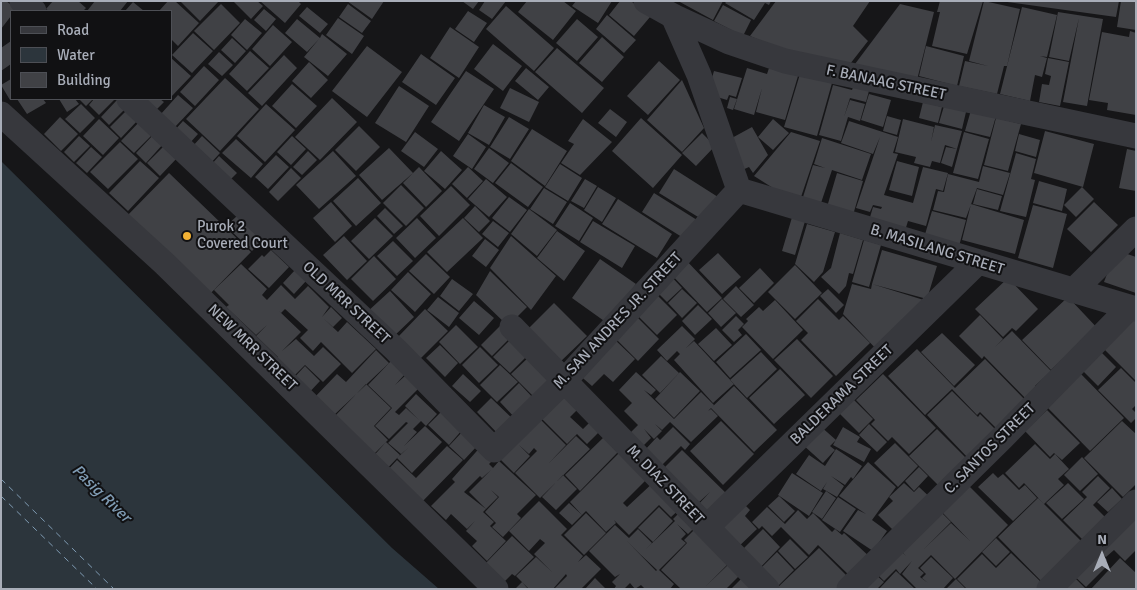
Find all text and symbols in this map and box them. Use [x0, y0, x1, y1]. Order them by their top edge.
legend [10, 10, 172, 100]
text: Road [57, 21, 89, 39]
text: Water [57, 46, 95, 64]
street label: F. BANAAG STREET [825, 62, 947, 104]
text: Building [57, 71, 111, 89]
place label: Purok 2 Covered Court [197, 218, 288, 253]
street label: B. MASILANG STREET [868, 221, 1006, 279]
marker: Purok 2 Covered Court [181, 230, 193, 242]
street label: M. SAN ANDRES JR. STREET [550, 249, 686, 393]
street label: OLD MRR STREET [299, 258, 393, 348]
street label: NEW MRR STREET [204, 301, 300, 395]
street label: BALDERAMA STREET [787, 341, 897, 449]
street label: C. SANTOS STREET [941, 400, 1039, 498]
street label: M. DIAZ STREET [623, 442, 707, 528]
water label: Pasig River [67, 461, 135, 527]
north arrow [1077, 530, 1127, 580]
text: N [1097, 531, 1107, 548]

